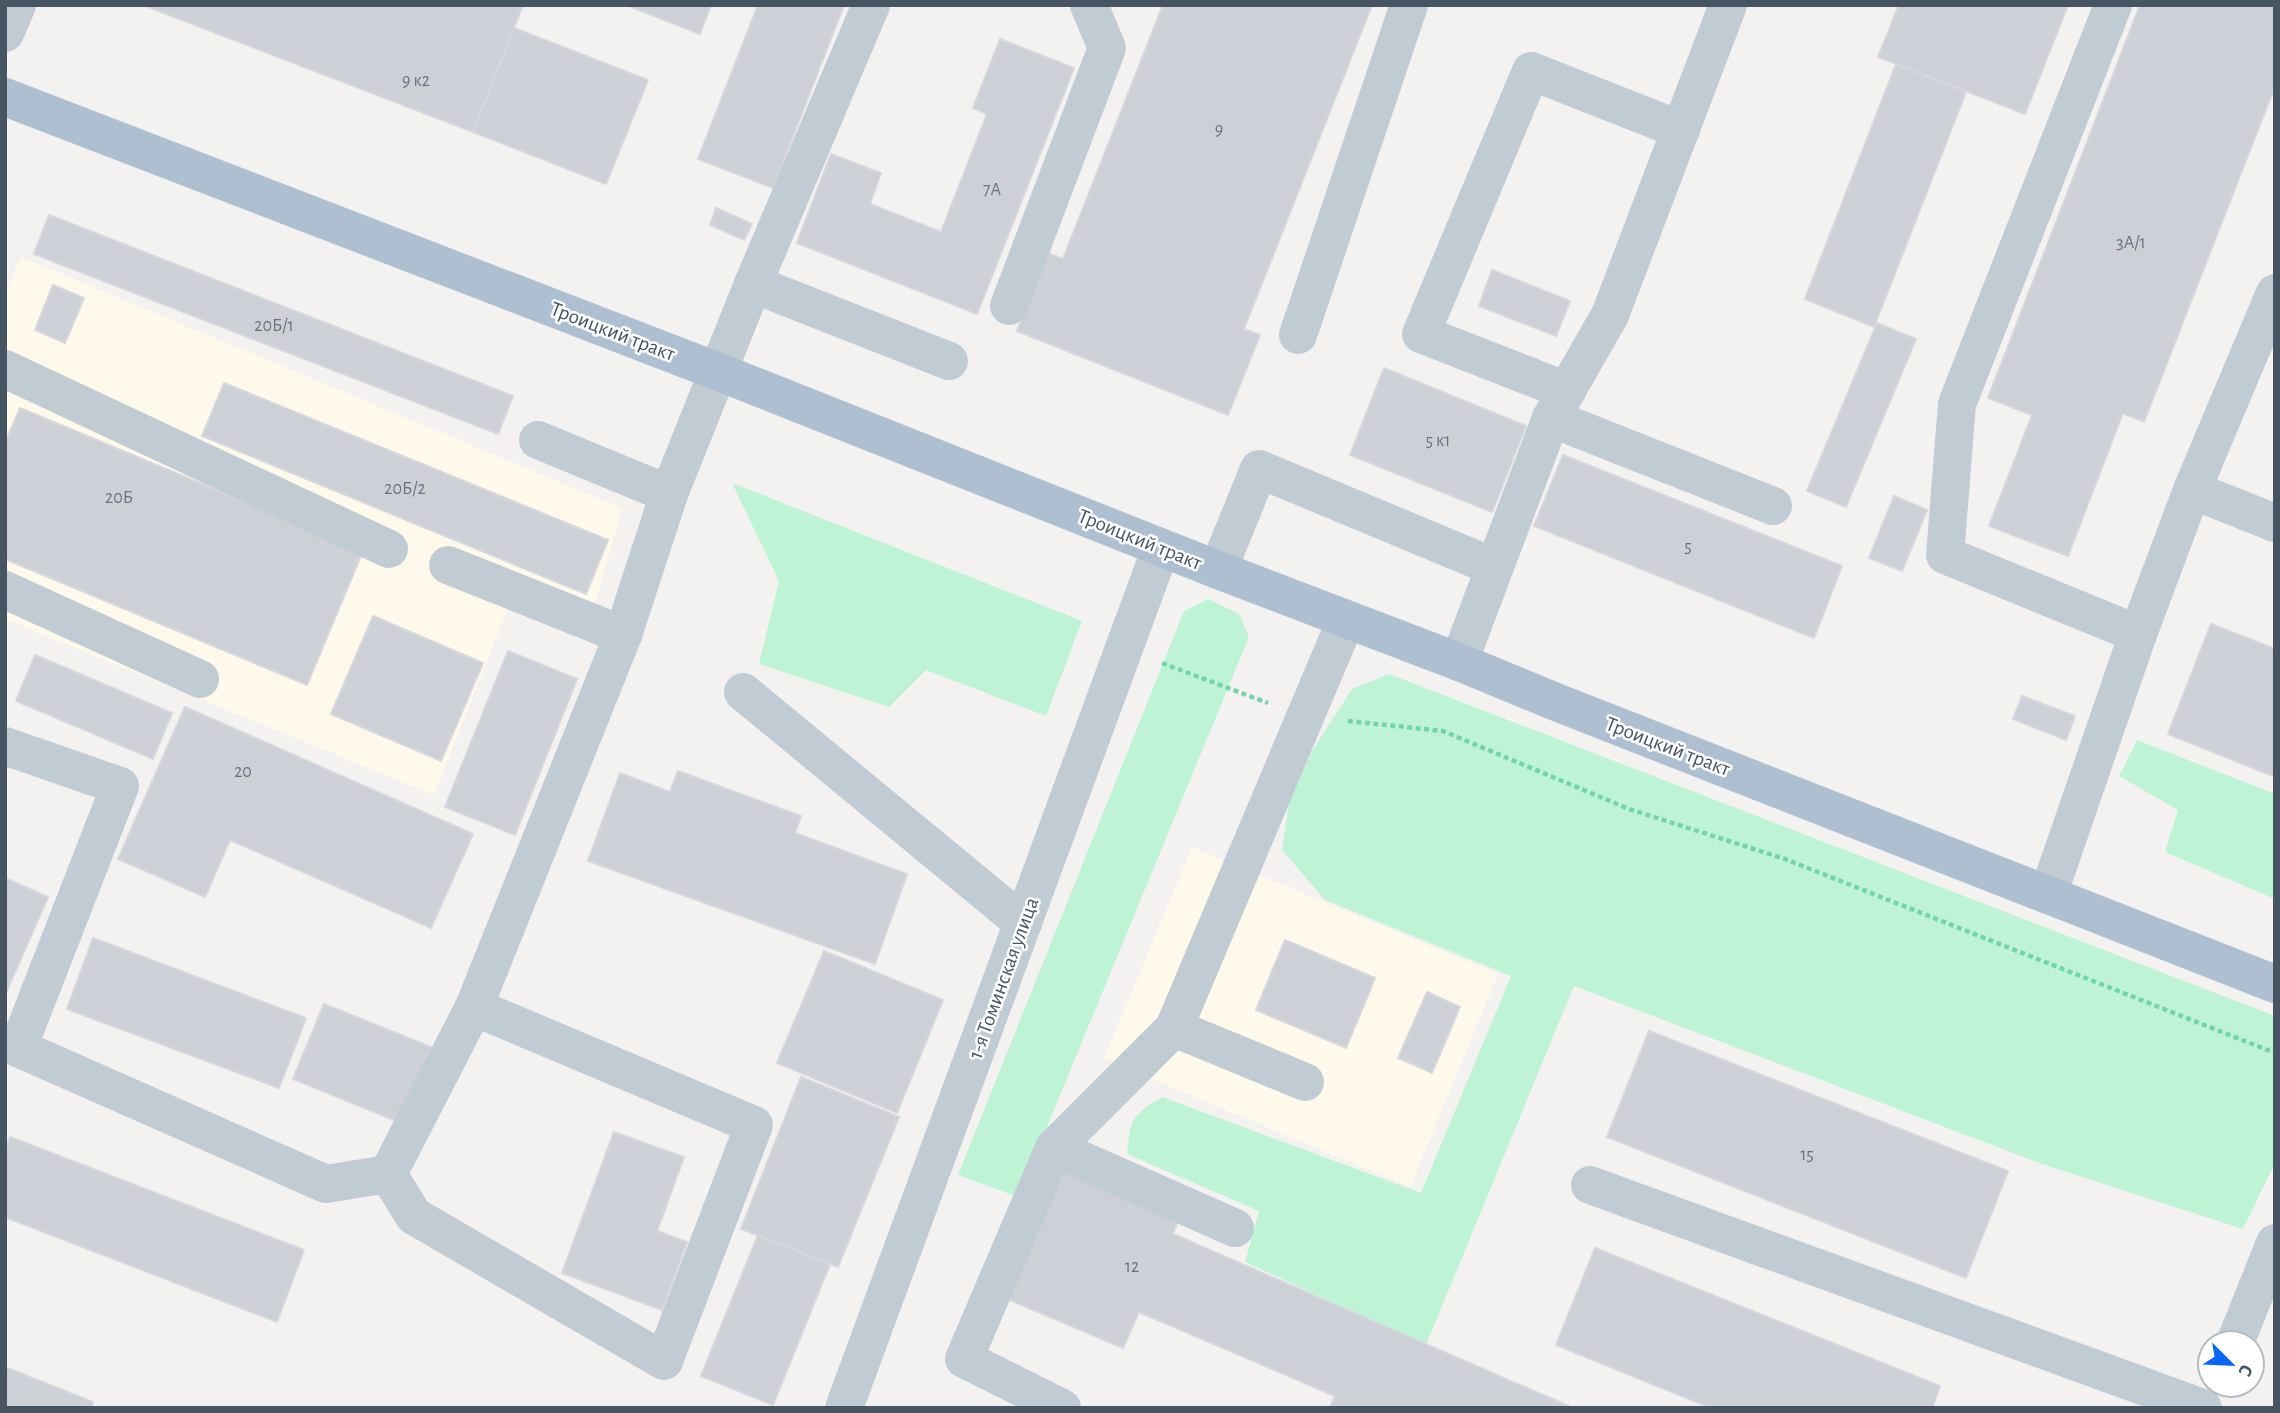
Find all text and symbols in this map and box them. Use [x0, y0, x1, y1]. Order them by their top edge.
house number: 9 к2 [402, 72, 430, 90]
house number: 9 [1215, 121, 1223, 139]
house number: 7А [983, 181, 1001, 199]
house number: 3А/1 [2116, 234, 2146, 252]
street label: Троицкий тракт [548, 298, 678, 365]
house number: 20Б/1 [254, 317, 294, 335]
house number: 5 к1 [1426, 432, 1450, 450]
house number: 20Б/2 [384, 480, 426, 498]
house number: 20Б [105, 489, 133, 507]
street label: Троицкий тракт [1075, 505, 1205, 574]
house number: 5 [1684, 538, 1692, 556]
street label: Троицкий тракт [1603, 713, 1733, 780]
house number: 20 [234, 763, 252, 781]
street label: 1-я Томинская улица [964, 894, 1043, 1062]
house number: 15 [1800, 1146, 1814, 1164]
house number: 12 [1125, 1258, 1139, 1276]
north arrow [2196, 1329, 2266, 1399]
text: С [2234, 1362, 2256, 1379]

